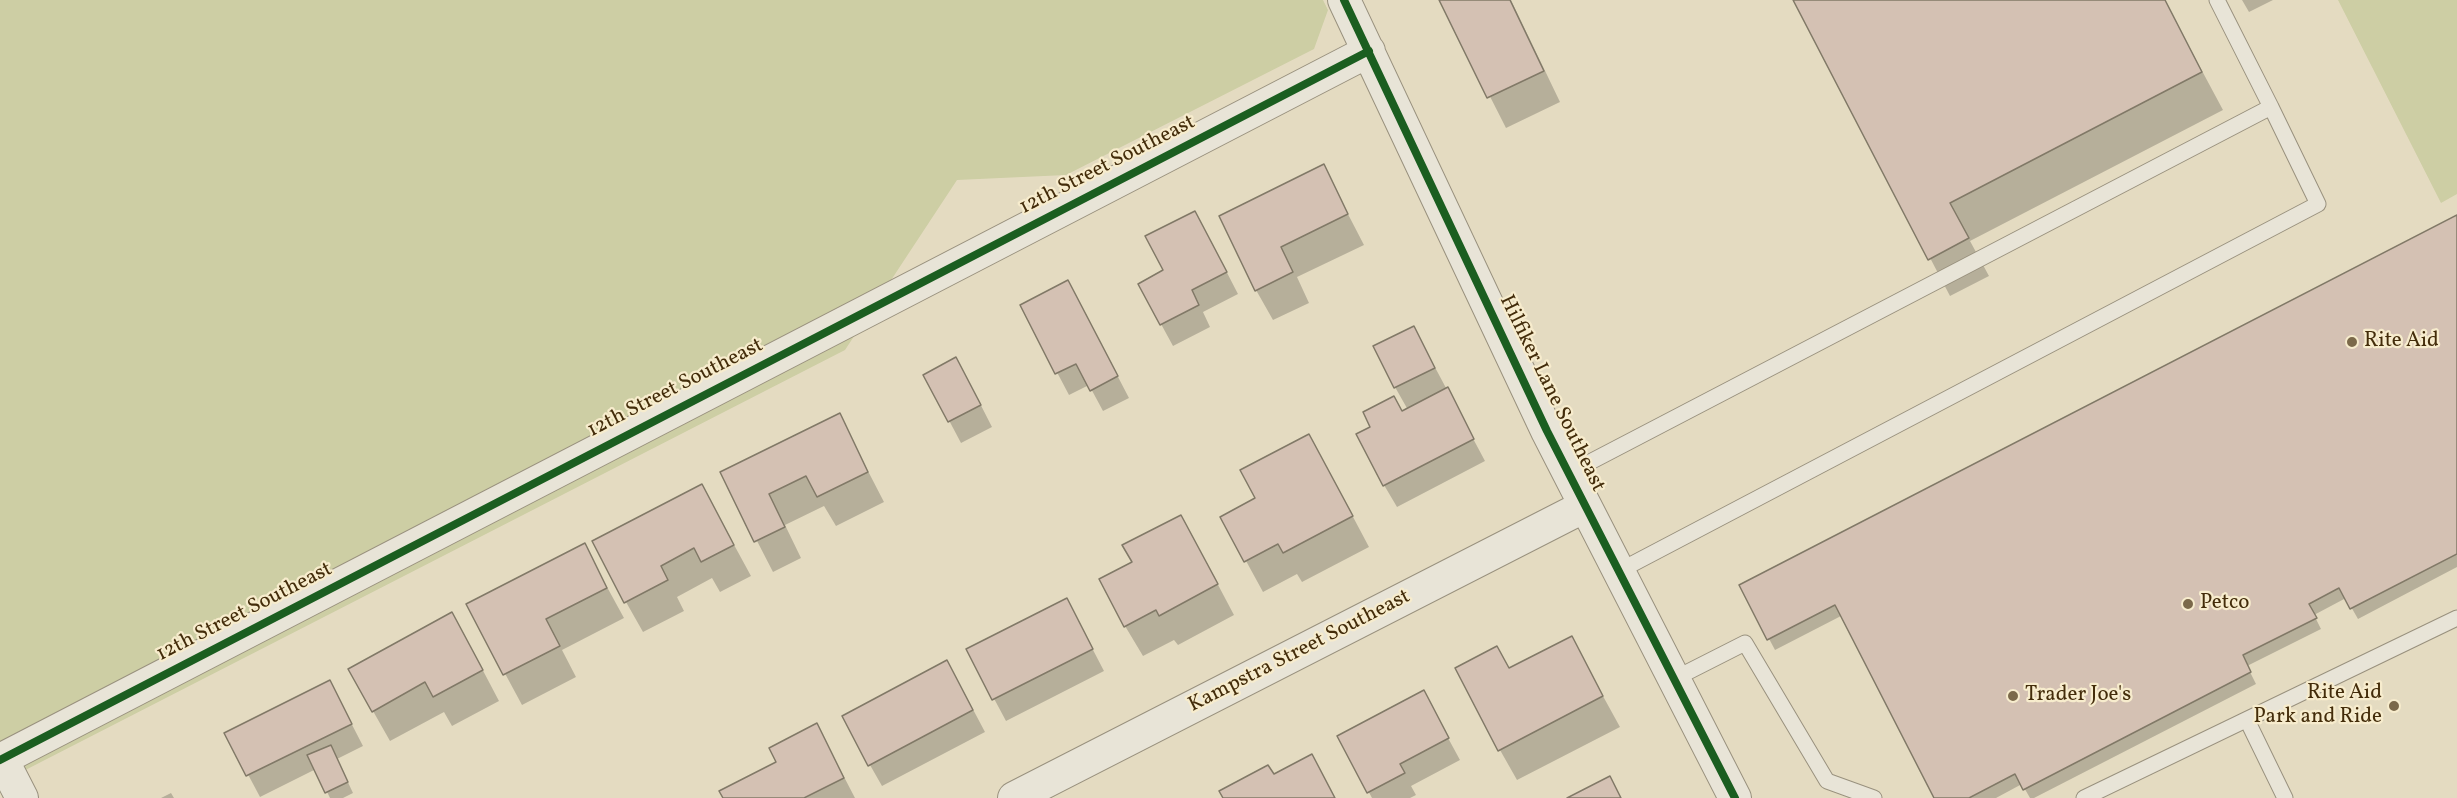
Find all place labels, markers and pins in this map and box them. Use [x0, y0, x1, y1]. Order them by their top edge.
place label: Rite Aid [2364, 329, 2439, 355]
marker: Rite Aid [2345, 335, 2359, 349]
place label: Petco [2200, 591, 2249, 617]
marker: Petco [2181, 597, 2195, 611]
place label: Rite Aid Park and Ride [2253, 681, 2382, 731]
place label: Trader Joe's [2025, 683, 2131, 709]
marker: Trader Joe's [2006, 689, 2020, 703]
marker: Rite Aid Park and Ride [2387, 699, 2401, 713]

